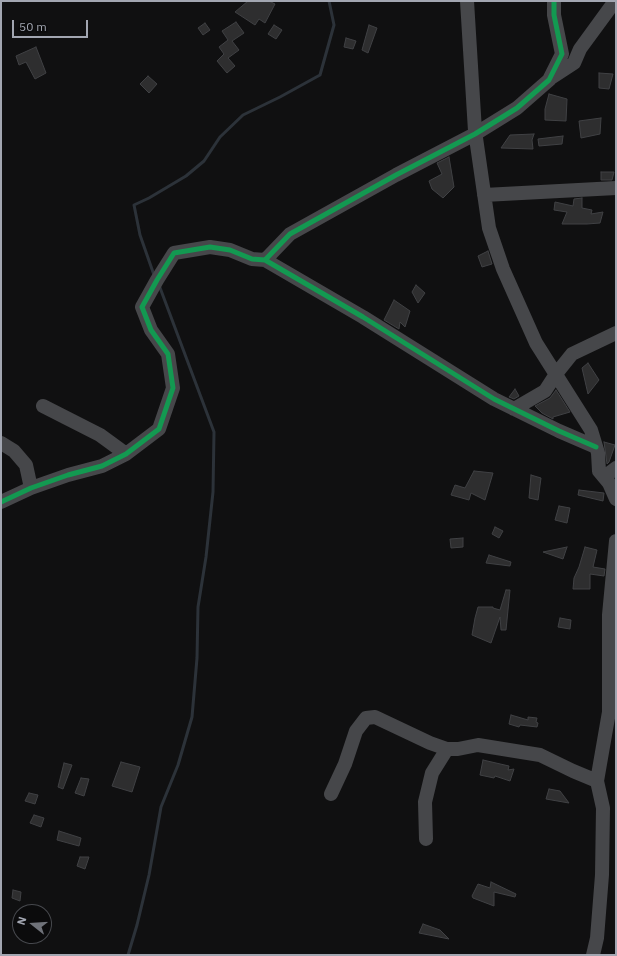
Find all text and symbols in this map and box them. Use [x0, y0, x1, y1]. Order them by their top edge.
scale bar [14, 12, 90, 38]
text: 50 m [19, 19, 47, 34]
north arrow [12, 904, 52, 944]
text: N [14, 915, 29, 927]

